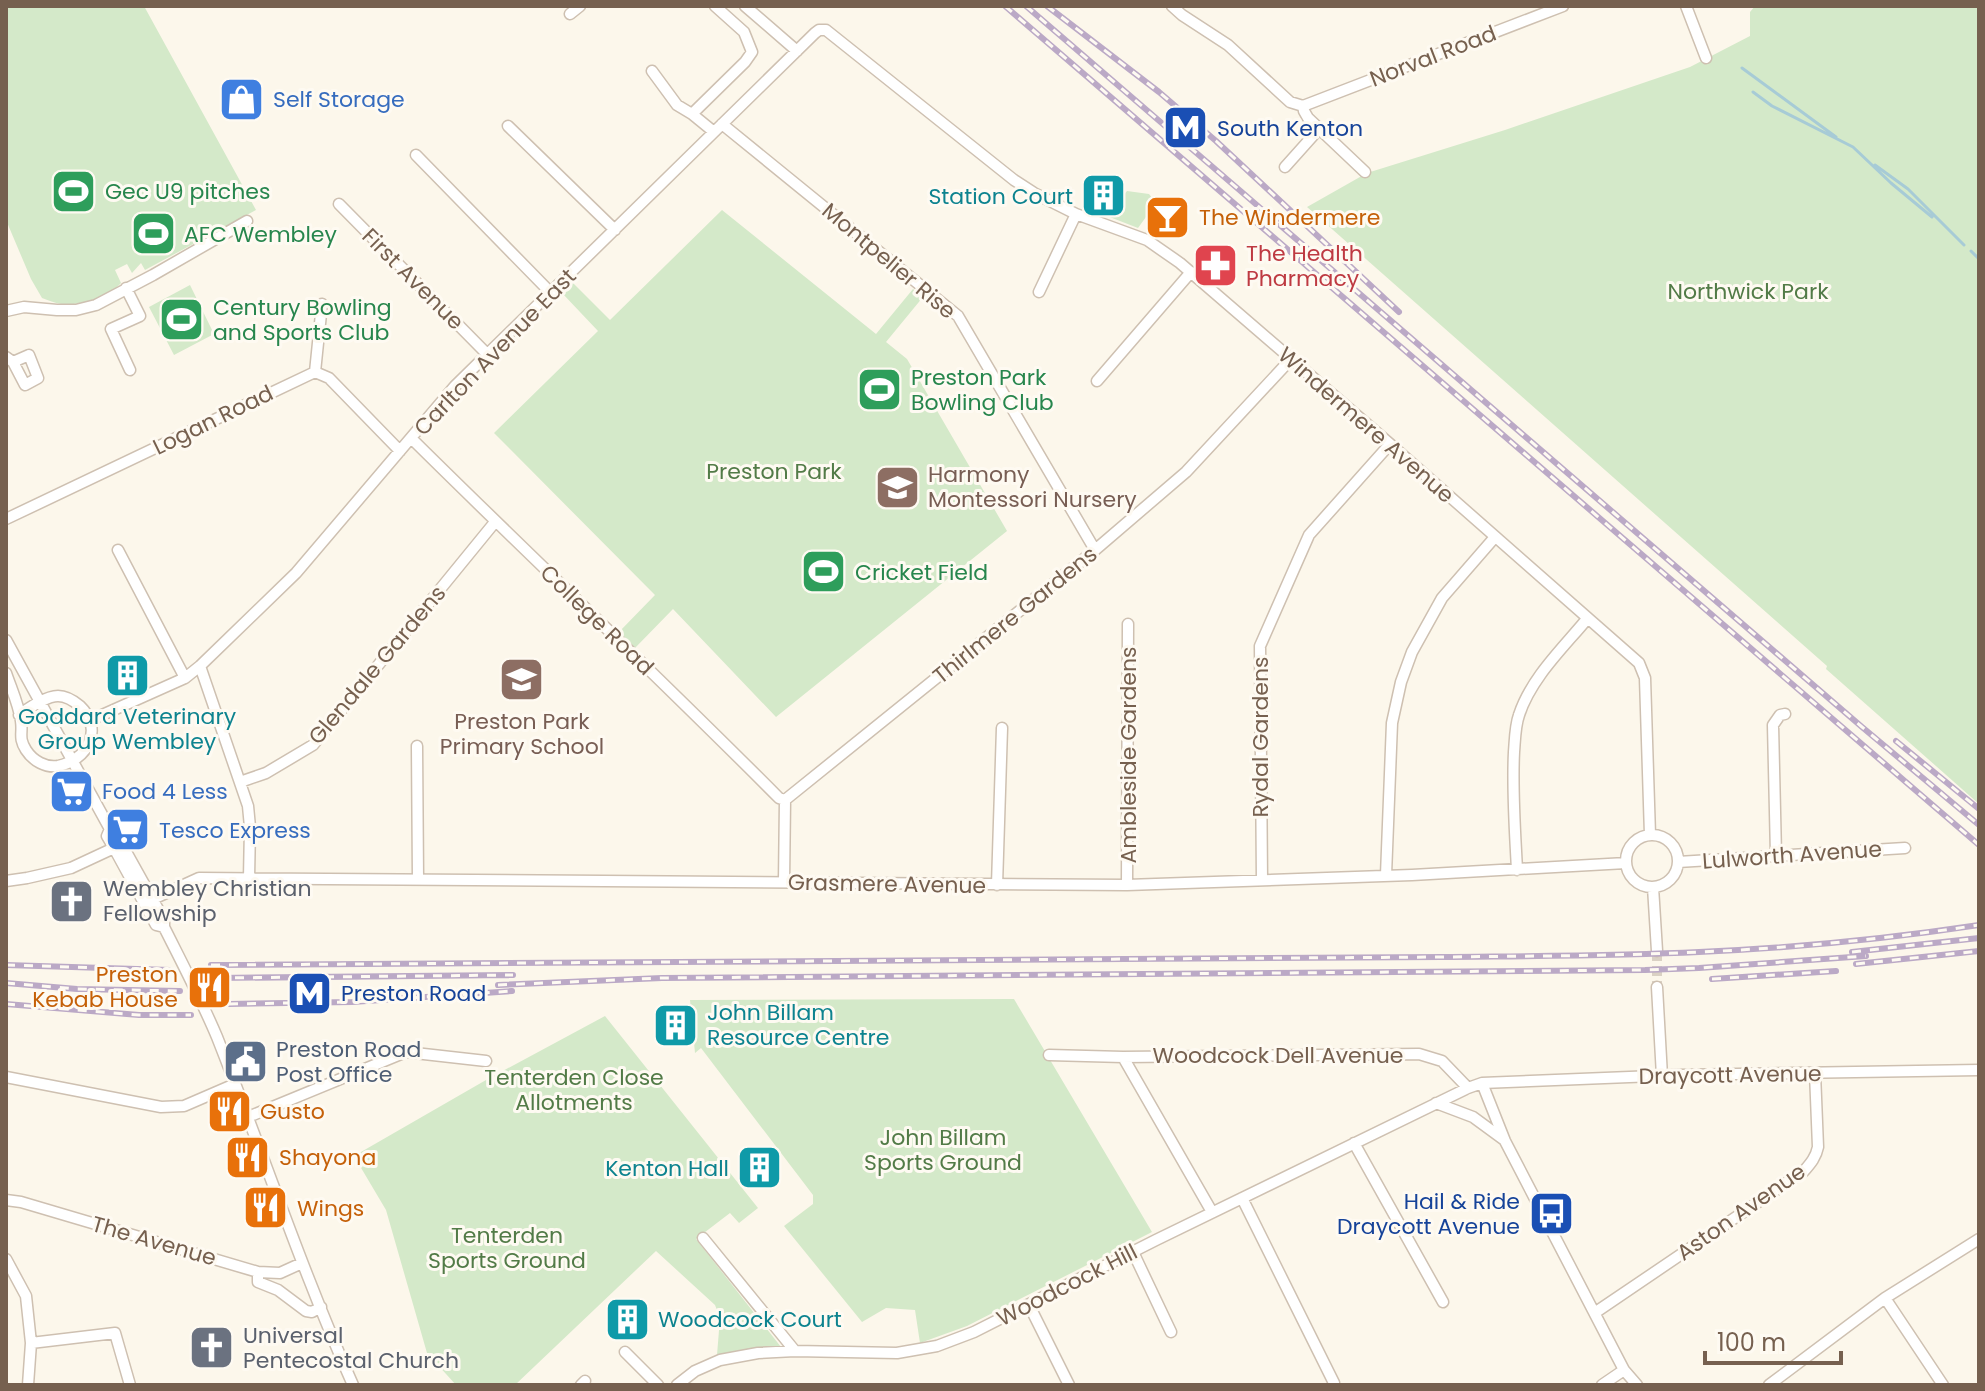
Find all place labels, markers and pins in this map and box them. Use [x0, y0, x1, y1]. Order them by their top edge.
shop icon: Self Storage [218, 75, 266, 123]
place label: Self Storage [273, 84, 405, 115]
metro station icon: South Kenton [1162, 104, 1210, 152]
place label: South Kenton [1217, 113, 1363, 144]
sports icon: Gec U9 pitches [50, 167, 98, 215]
building icon: Station Court [1080, 172, 1128, 220]
place label: Gec U9 pitches [105, 176, 270, 207]
place label: Station Court [928, 181, 1073, 212]
bar icon: The Windermere [1144, 193, 1192, 241]
place label: The Windermere [1199, 202, 1380, 233]
sports icon: AFC Wembley [129, 210, 177, 258]
place label: AFC Wembley [184, 219, 337, 250]
place label: The Health Pharmacy [1246, 238, 1363, 294]
pharmacy icon: The Health Pharmacy [1191, 242, 1239, 290]
place label: Century Bowling and Sports Club [213, 292, 392, 348]
sports icon: Century Bowling and Sports Club [158, 296, 206, 344]
place label: Preston Park Bowling Club [911, 362, 1054, 418]
sports icon: Preston Park Bowling Club [856, 366, 904, 414]
place label: Harmony Montessori Nursery [928, 459, 1137, 515]
school or university icon: Harmony Montessori Nursery [873, 463, 921, 511]
sports icon: Cricket Field [800, 548, 848, 596]
place label: Cricket Field [855, 557, 988, 588]
building icon: Goddard Veterinary Group Wembley [103, 651, 151, 699]
school or university icon: Preston Park Primary School [498, 656, 546, 704]
place label: Goddard Veterinary Group Wembley [18, 701, 237, 757]
place label: Preston Park Primary School [440, 706, 604, 762]
supermarket icon: Food 4 Less [47, 767, 95, 815]
place label: Food 4 Less [102, 776, 228, 807]
supermarket icon: Tesco Express [104, 806, 152, 854]
place label: Tesco Express [159, 815, 311, 846]
place label: Wembley Christian Fellowship [103, 873, 312, 929]
church icon: Wembley Christian Fellowship [48, 877, 96, 925]
place label: Preston Kebab House [32, 959, 178, 1015]
restaurant icon: Preston Kebab House [185, 963, 233, 1011]
metro station icon: Preston Road [286, 969, 334, 1017]
place label: Preston Road [341, 978, 486, 1009]
place label: John Billam Resource Centre [707, 997, 889, 1053]
building icon: John Billam Resource Centre [652, 1001, 700, 1049]
place label: Preston Road Post Office [276, 1034, 421, 1090]
public building icon: Preston Road Post Office [221, 1038, 269, 1086]
restaurant icon: Gusto [205, 1087, 253, 1135]
place label: Gusto [260, 1096, 325, 1127]
restaurant icon: Shayona [224, 1133, 272, 1181]
place label: Shayona [279, 1142, 376, 1173]
building icon: Kenton Hall [736, 1144, 784, 1192]
place label: Kenton Hall [605, 1153, 729, 1184]
restaurant icon: Wings [242, 1184, 290, 1232]
place label: Hail & Ride Draycott Avenue [1337, 1186, 1520, 1242]
bus stop icon: Hail & Ride Draycott Avenue [1527, 1190, 1575, 1238]
place label: Wings [297, 1193, 364, 1224]
building icon: Woodcock Court [603, 1295, 651, 1343]
place label: Woodcock Court [658, 1304, 842, 1335]
place label: Universal Pentecostal Church [243, 1320, 459, 1376]
church icon: Universal Pentecostal Church [188, 1324, 236, 1372]

